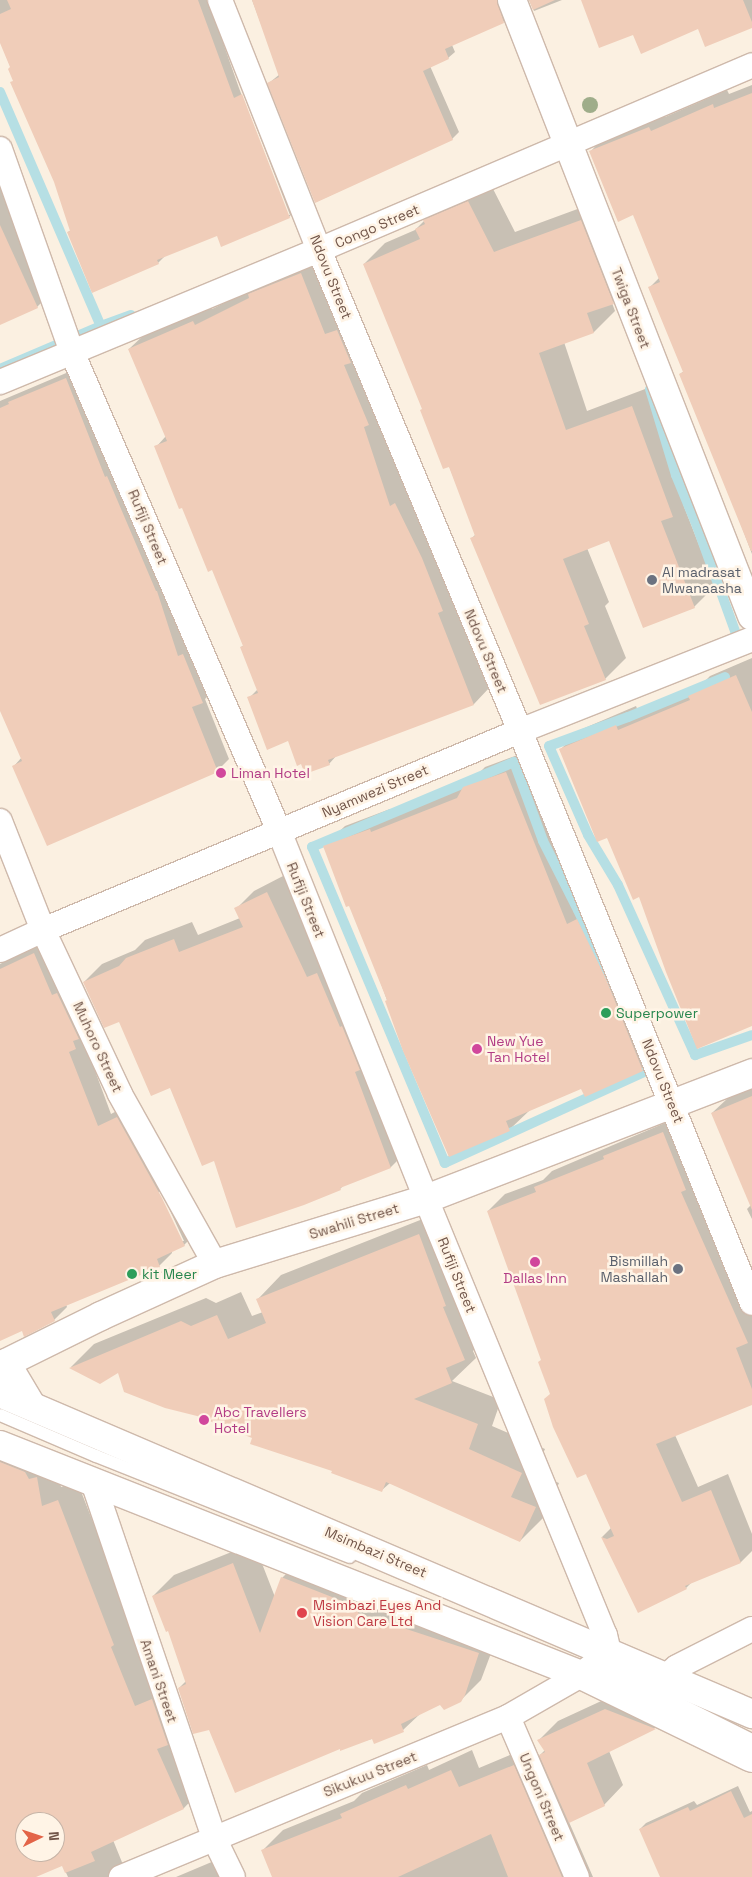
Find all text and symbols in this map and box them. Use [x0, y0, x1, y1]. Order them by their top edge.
street label: Congo Street [332, 201, 422, 251]
street label: Ndovu Street [307, 233, 355, 321]
street label: Twiga Street [608, 265, 654, 351]
street label: Rufiji Street [125, 487, 171, 567]
place label: Al madrasat Mwanaasha [662, 564, 742, 596]
marker: Al madrasat Mwanaasha [646, 574, 658, 586]
street label: Ndovu Street [461, 607, 511, 695]
street label: Nyamwezi Street [319, 761, 431, 821]
place label: Liman Hotel [231, 765, 310, 781]
marker: Liman Hotel [215, 767, 227, 779]
street label: Rufiji Street [283, 860, 329, 940]
street label: Muhoro Street [70, 999, 126, 1095]
place label: Superpower [616, 1005, 698, 1021]
marker: Superpower [600, 1007, 612, 1019]
place label: New Yue Tan Hotel [487, 1033, 550, 1066]
street label: Ndovu Street [639, 1037, 687, 1125]
marker: New Yue Tan Hotel [471, 1043, 483, 1055]
street label: Swahili Street [307, 1199, 401, 1243]
street label: Rufiji Street [434, 1235, 480, 1315]
place label: Bismillah Mashallah [600, 1253, 668, 1285]
marker: Dallas Inn [529, 1256, 541, 1268]
marker: Bismillah Mashallah [672, 1263, 684, 1275]
place label: kit Meer [142, 1266, 197, 1282]
marker: kit Meer [126, 1268, 138, 1280]
place label: Dallas Inn [503, 1270, 567, 1286]
place label: Abc Travellers Hotel [214, 1404, 307, 1436]
marker: Abc Travellers Hotel [198, 1414, 210, 1426]
street label: Msimbazi Street [322, 1523, 430, 1581]
place label: Msimbazi Eyes And Vision Care Ltd [313, 1597, 441, 1630]
marker: Msimbazi Eyes And Vision Care Ltd [295, 1606, 309, 1620]
street label: Amani Street [137, 1637, 181, 1725]
street label: Sikukuu Street [321, 1748, 419, 1800]
street label: Ungoni Street [516, 1750, 568, 1844]
north arrow [15, 1812, 65, 1862]
text: N [45, 1831, 63, 1841]

